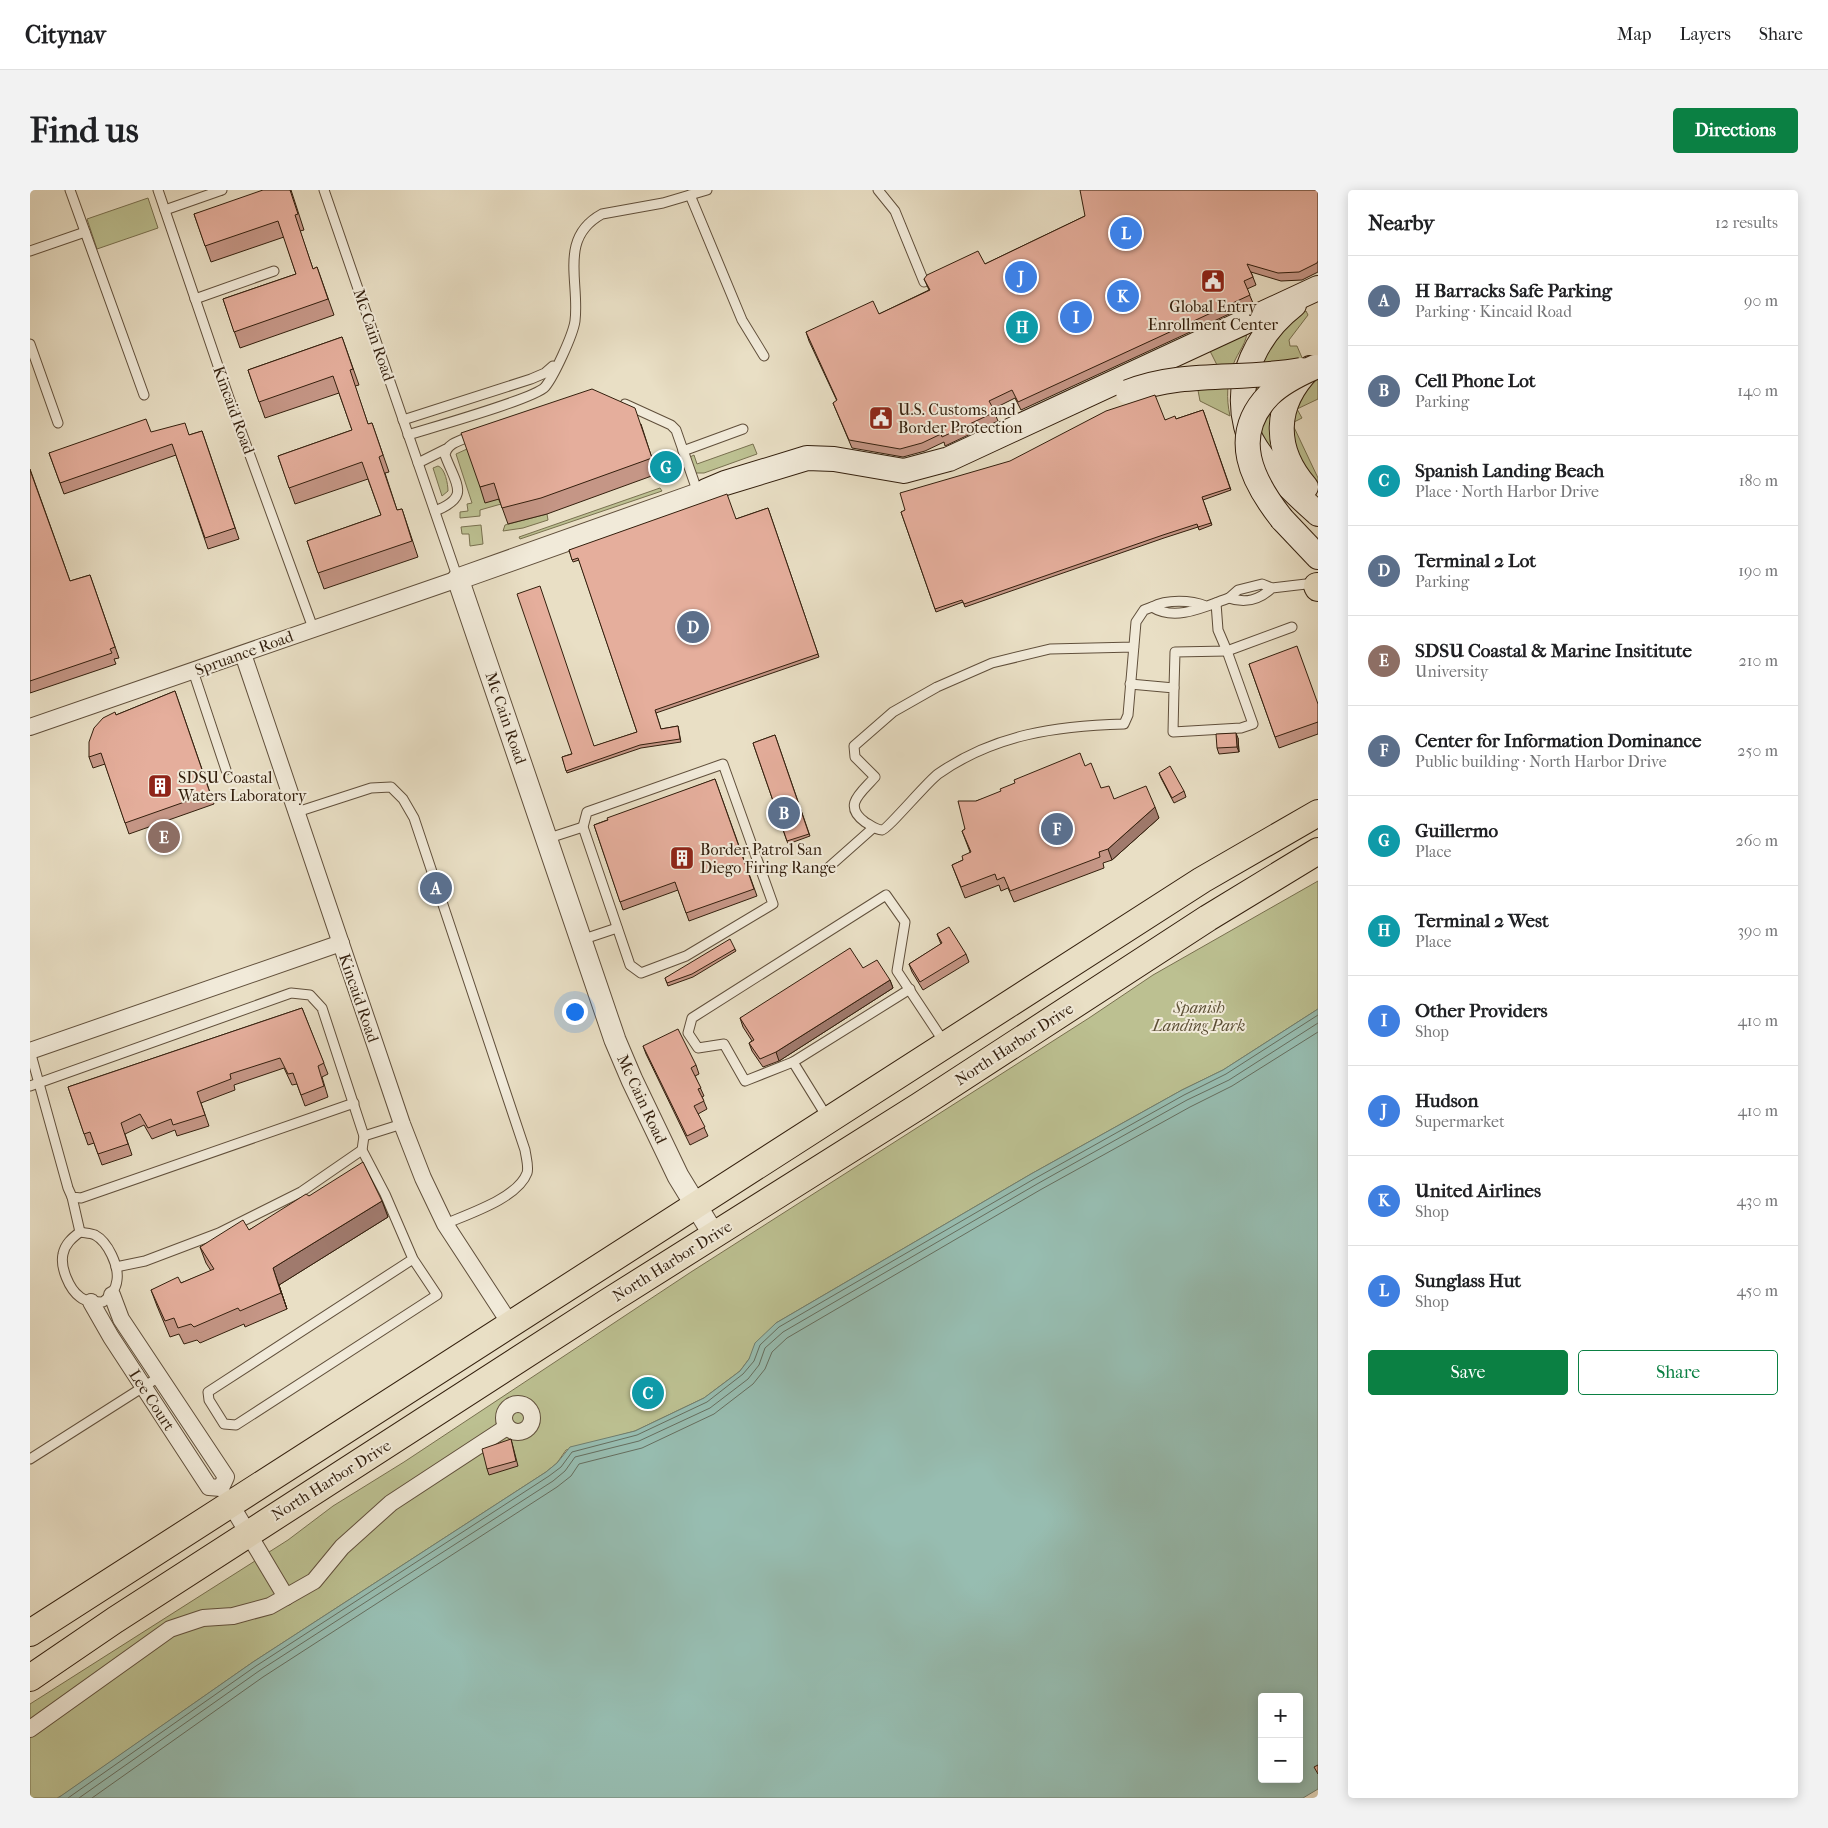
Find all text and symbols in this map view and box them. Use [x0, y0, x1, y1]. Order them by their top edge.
text: Citynav [25, 21, 106, 49]
text: Map [1617, 24, 1651, 45]
text: Layers [1679, 24, 1731, 45]
text: Share [1759, 24, 1803, 45]
button: Directions [1673, 108, 1798, 153]
text: Find us [30, 110, 139, 151]
text: Nearby [1368, 211, 1434, 235]
text: 12 results [1715, 213, 1778, 232]
pin: L [1110, 214, 1142, 252]
pin: J [1005, 258, 1037, 296]
public building icon: Global Entry Enrollment Center [1200, 268, 1226, 294]
pin: K [1107, 277, 1139, 315]
text: H Barracks Safe Parking [1415, 280, 1612, 302]
street label: Mc Cain Road [349, 286, 399, 384]
text: A [1379, 291, 1389, 310]
text: 90 m [1744, 291, 1778, 310]
place label: Global Entry Enrollment Center [1148, 297, 1278, 334]
pin: I [1060, 298, 1092, 336]
text: Parking · Kincaid Road [1415, 302, 1572, 321]
pin: H [1006, 308, 1038, 346]
street label: Kincaid Road [209, 363, 259, 457]
text: Cell Phone Lot [1415, 370, 1536, 392]
text: B [1379, 381, 1389, 400]
text: 140 m [1737, 381, 1778, 400]
text: Parking [1415, 392, 1469, 411]
place label: U.S. Customs and Border Protection [898, 400, 1023, 437]
public building icon: U.S. Customs and Border Protection [868, 405, 894, 431]
pin: G [650, 448, 682, 486]
text: Spanish Landing Beach [1415, 460, 1604, 482]
text: C [1379, 471, 1389, 490]
text: 180 m [1739, 471, 1778, 490]
text: Place · North Harbor Drive [1415, 482, 1599, 501]
text: Terminal 2 Lot [1415, 550, 1536, 572]
text: D [1378, 561, 1390, 580]
text: 190 m [1738, 561, 1778, 580]
text: Parking [1415, 572, 1469, 591]
pin: D [677, 608, 709, 646]
street label: Spruance Road [192, 626, 296, 680]
text: SDSU Coastal & Marine Insititute [1415, 640, 1692, 662]
text: E [1379, 651, 1389, 670]
text: 210 m [1739, 651, 1778, 670]
text: University [1415, 662, 1488, 681]
street label: Mc Cain Road [481, 669, 531, 767]
text: Center for Information Dominance [1415, 730, 1701, 752]
text: F [1380, 741, 1388, 760]
text: 250 m [1737, 741, 1778, 760]
text: Public building · North Harbor Drive [1415, 752, 1667, 771]
place label: SDSU Coastal Waters Laboratory [177, 768, 307, 805]
building icon: SDSU Coastal Waters Laboratory [147, 773, 173, 799]
pin: B [768, 794, 800, 832]
pin: F [1041, 810, 1073, 848]
pin: E [148, 818, 180, 856]
text: Guillermo [1415, 820, 1498, 842]
text: G [1378, 831, 1390, 850]
text: 260 m [1736, 831, 1778, 850]
place label: Border Patrol San Diego Firing Range [700, 840, 836, 877]
text: Place [1415, 842, 1451, 861]
building icon: Border Patrol San Diego Firing Range [669, 845, 695, 871]
pin: A [420, 869, 452, 907]
text: Terminal 2 West [1415, 910, 1549, 932]
text: H [1378, 921, 1390, 940]
text: 390 m [1737, 921, 1778, 940]
text: Place [1415, 932, 1451, 951]
street label: Kincaid Road [335, 951, 383, 1045]
park label: Spanish Landing Park [1152, 998, 1245, 1035]
your location [562, 999, 588, 1025]
street label: North Harbor Drive [951, 999, 1077, 1089]
text: Other Providers [1415, 1000, 1548, 1022]
text: I [1381, 1011, 1387, 1030]
text: 410 m [1737, 1011, 1778, 1030]
text: Shop [1415, 1022, 1449, 1041]
street label: Mc Cain Road [613, 1051, 671, 1147]
text: Hudson [1415, 1090, 1478, 1112]
text: J [1381, 1101, 1387, 1120]
text: 410 m [1737, 1101, 1778, 1120]
text: Supermarket [1415, 1112, 1505, 1131]
text: United Airlines [1415, 1180, 1541, 1202]
text: K [1378, 1191, 1390, 1210]
text: 430 m [1736, 1191, 1778, 1210]
text: Shop [1415, 1202, 1449, 1221]
street label: North Harbor Drive [609, 1216, 735, 1305]
text: Sunglass Hut [1415, 1270, 1521, 1292]
text: L [1379, 1281, 1389, 1300]
text: 450 m [1737, 1281, 1778, 1300]
text: Shop [1415, 1292, 1449, 1311]
button: Save [1368, 1350, 1568, 1395]
button: Share [1578, 1350, 1778, 1395]
street label: Lee Court [125, 1366, 179, 1435]
pin: C [632, 1374, 664, 1412]
street label: North Harbor Drive [268, 1435, 394, 1524]
map controls [1258, 1693, 1303, 1783]
button: + [1258, 1693, 1303, 1738]
button: − [1258, 1738, 1303, 1783]

